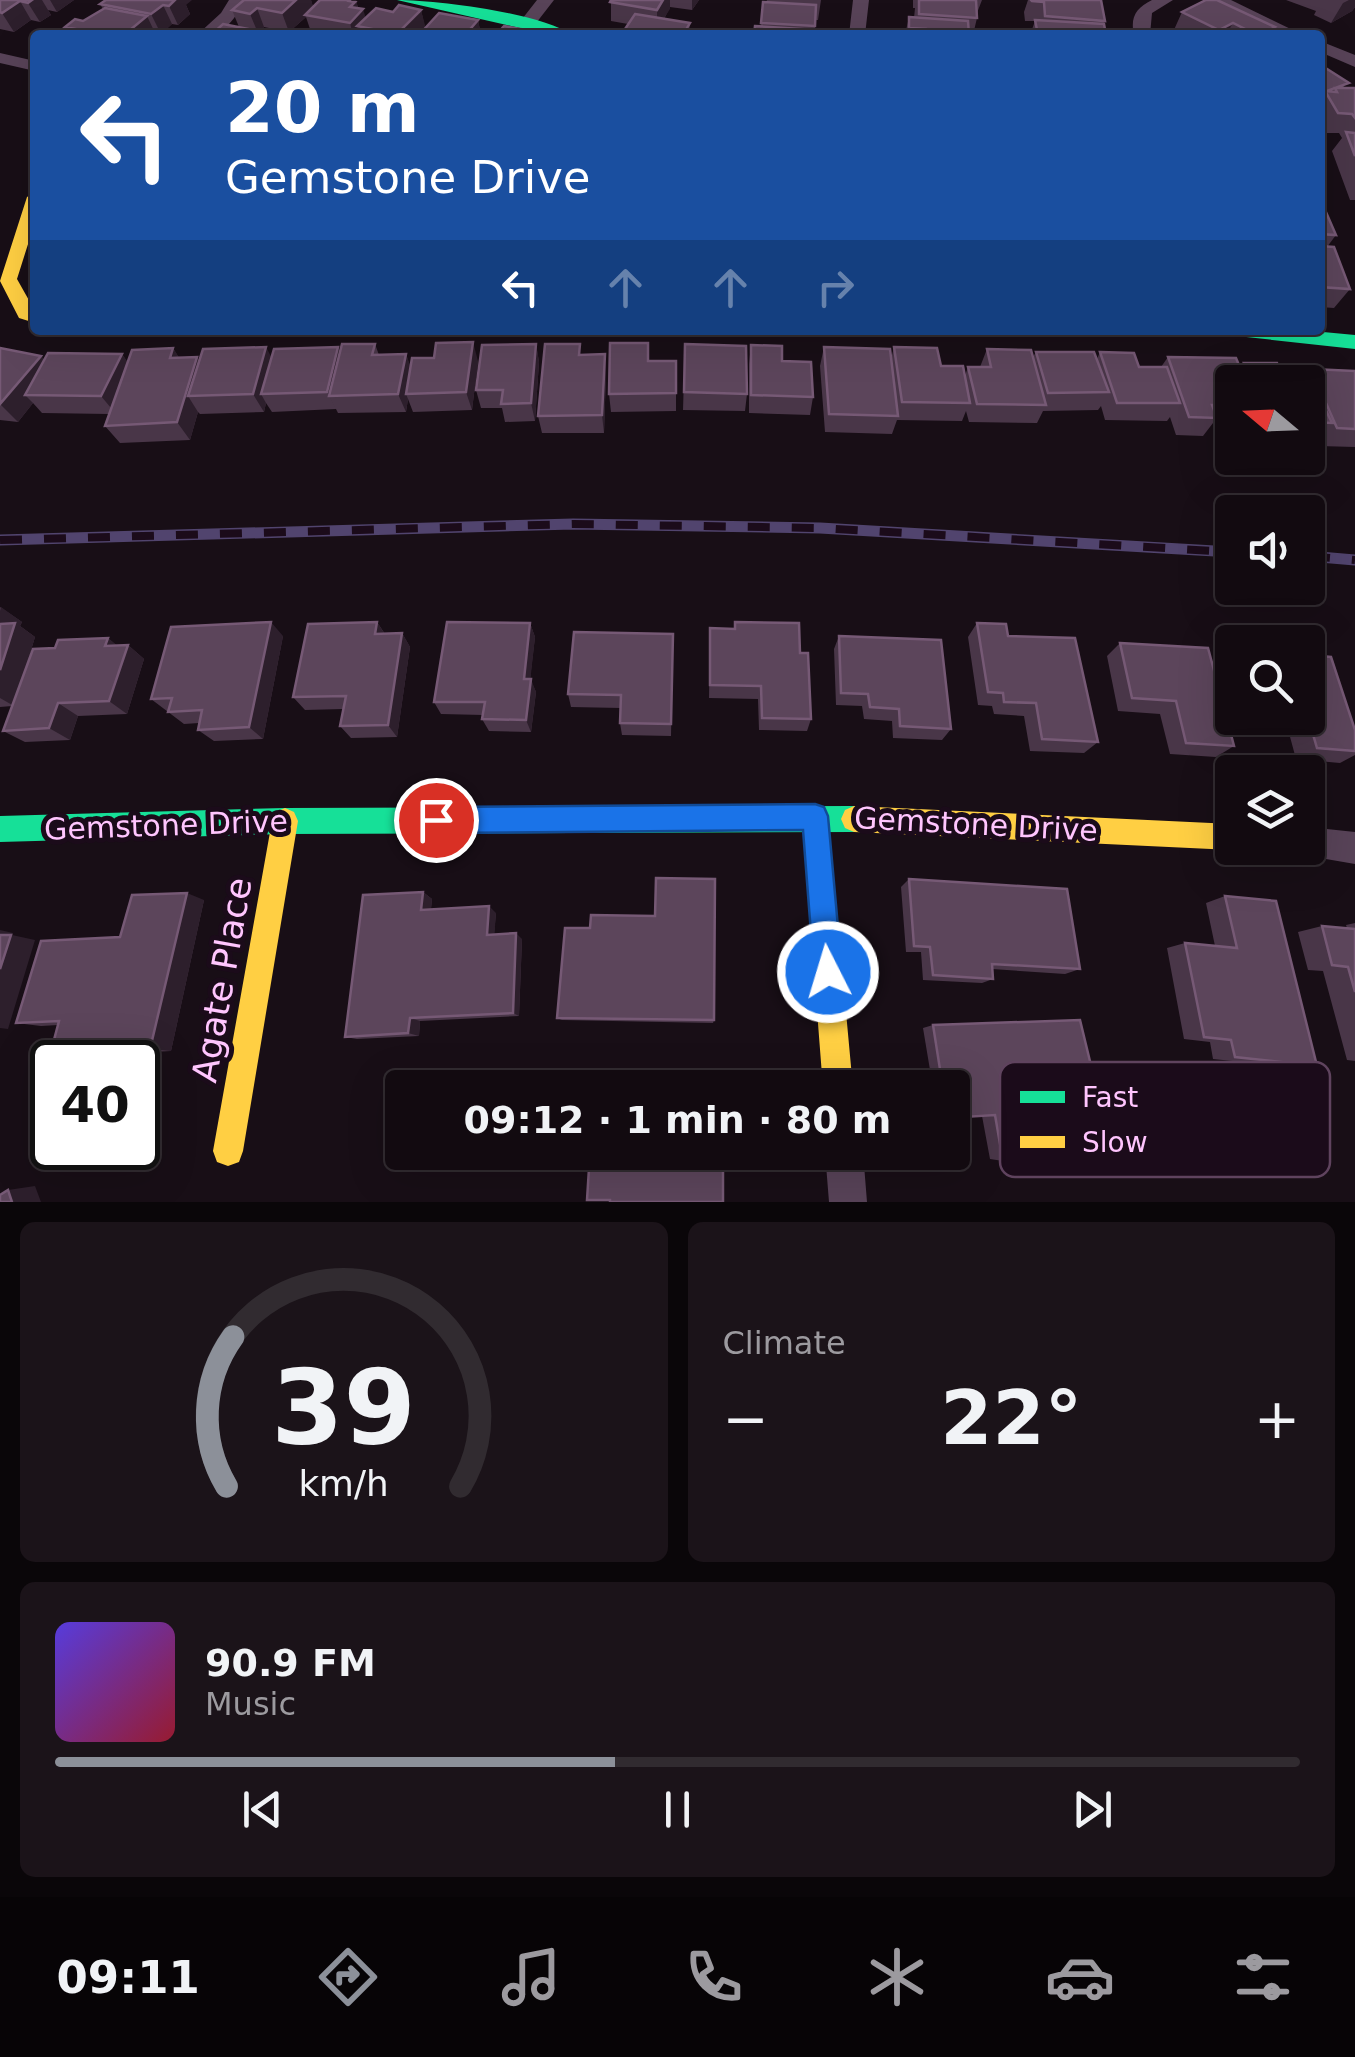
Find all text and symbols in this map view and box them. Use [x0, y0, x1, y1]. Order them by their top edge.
text: 20 m [225, 67, 420, 149]
icon: left [60, 70, 190, 200]
text: Gemstone Drive [225, 151, 591, 204]
icon: left [493, 260, 548, 315]
icon: ahead [598, 260, 653, 315]
icon: ahead [703, 260, 758, 315]
icon: right [808, 260, 863, 315]
north arrow [1215, 365, 1325, 475]
map controls [1215, 365, 1325, 865]
button: sound [1215, 495, 1325, 605]
button: search [1215, 625, 1325, 735]
button: layers [1215, 755, 1325, 865]
pin [394, 778, 479, 863]
icon: arrive [409, 793, 464, 848]
street label: Gemstone Drive [853, 800, 1099, 848]
street label: Gemstone Drive [44, 803, 288, 847]
street label: Agate Place [184, 875, 260, 1085]
position arrow [776, 920, 880, 1024]
speed limit sign: 40 [30, 1040, 160, 1170]
legend [1000, 1062, 1330, 1177]
text: Fast [1082, 1081, 1138, 1114]
text: 09:12 · 1 min · 80 m [464, 1098, 891, 1142]
text: Slow [1082, 1126, 1148, 1159]
text: Climate [723, 1324, 846, 1362]
text: 39 [271, 1347, 416, 1469]
text: 22° [940, 1374, 1082, 1462]
text: − [723, 1387, 769, 1451]
text: + [1254, 1387, 1300, 1451]
text: km/h [299, 1463, 389, 1504]
text: 90.9 FM [205, 1641, 376, 1685]
text: Music [205, 1685, 296, 1723]
icon: previous [235, 1782, 290, 1837]
icon: pause [650, 1782, 705, 1837]
icon: next [1065, 1782, 1120, 1837]
icon: directions [313, 1942, 383, 2012]
icon: music [496, 1942, 566, 2012]
icon: phone [679, 1942, 749, 2012]
icon: climate [862, 1942, 932, 2012]
icon: car [1045, 1942, 1115, 2012]
icon: filters [1228, 1942, 1298, 2012]
text: 09:11 [57, 1951, 200, 2004]

